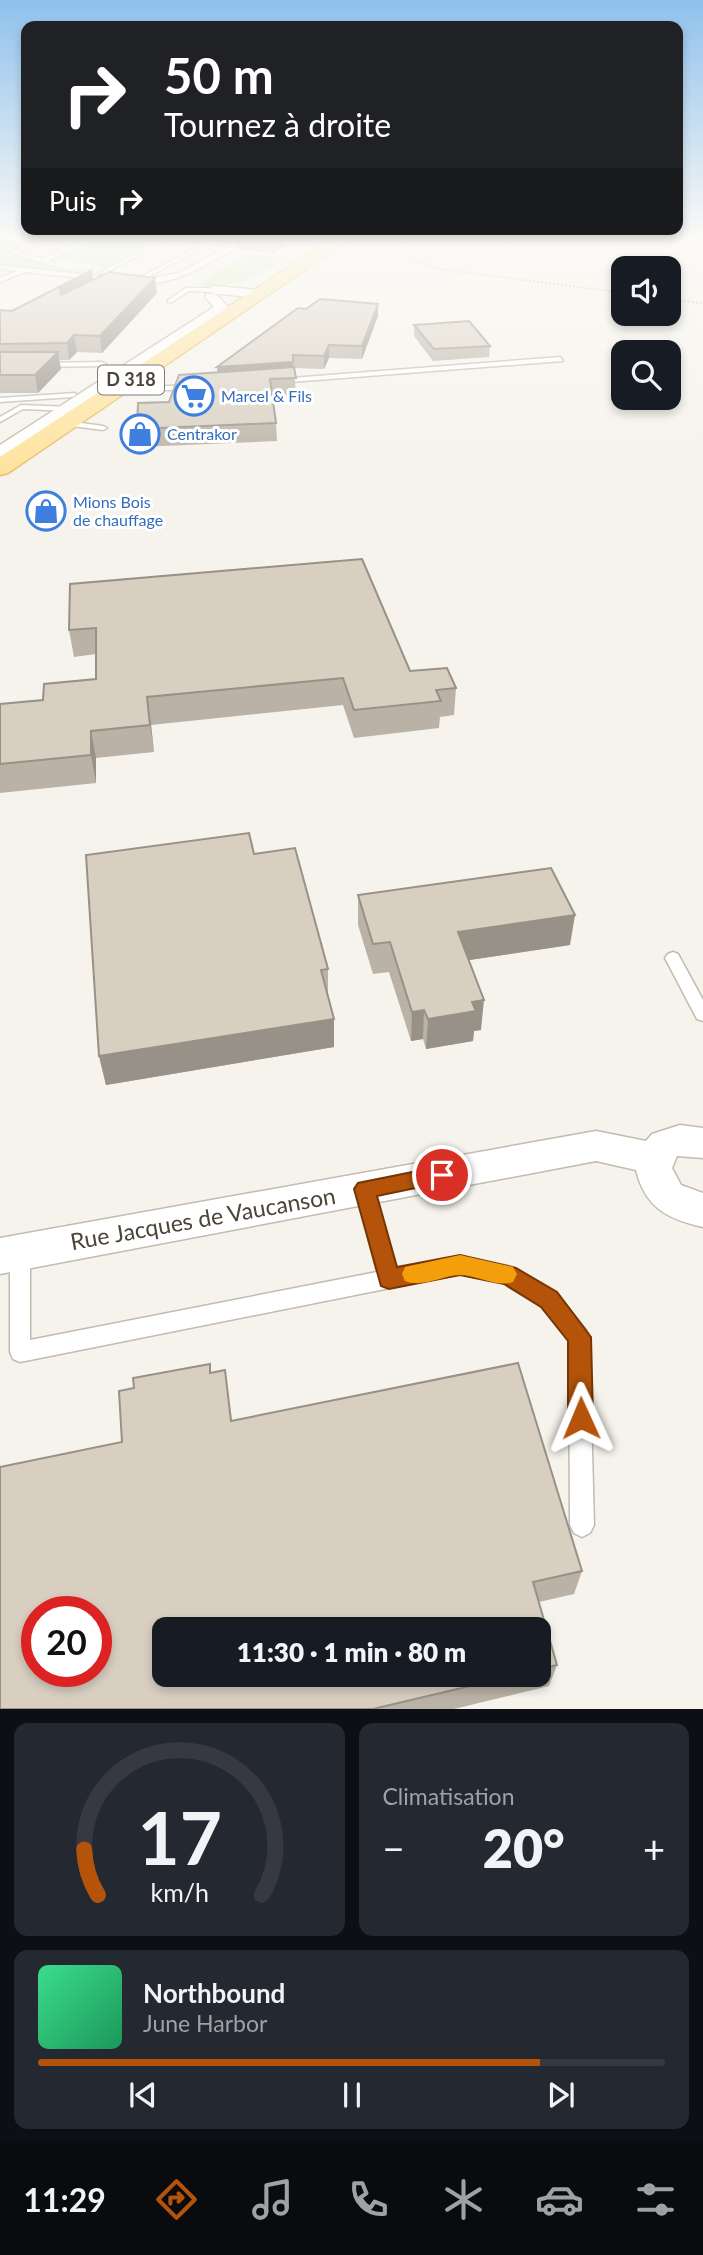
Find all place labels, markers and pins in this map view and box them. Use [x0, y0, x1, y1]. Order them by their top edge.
supermarket icon: Marcel & Fils [173, 375, 215, 417]
place label: Marcel & Fils [221, 386, 312, 405]
shop icon: Centrakor [119, 413, 161, 455]
place label: Centrakor [167, 424, 237, 443]
shop icon: Mions Bois de chauffage [25, 490, 67, 532]
place label: Mions Bois de chauffage [73, 492, 163, 529]
pin [412, 1145, 472, 1205]

